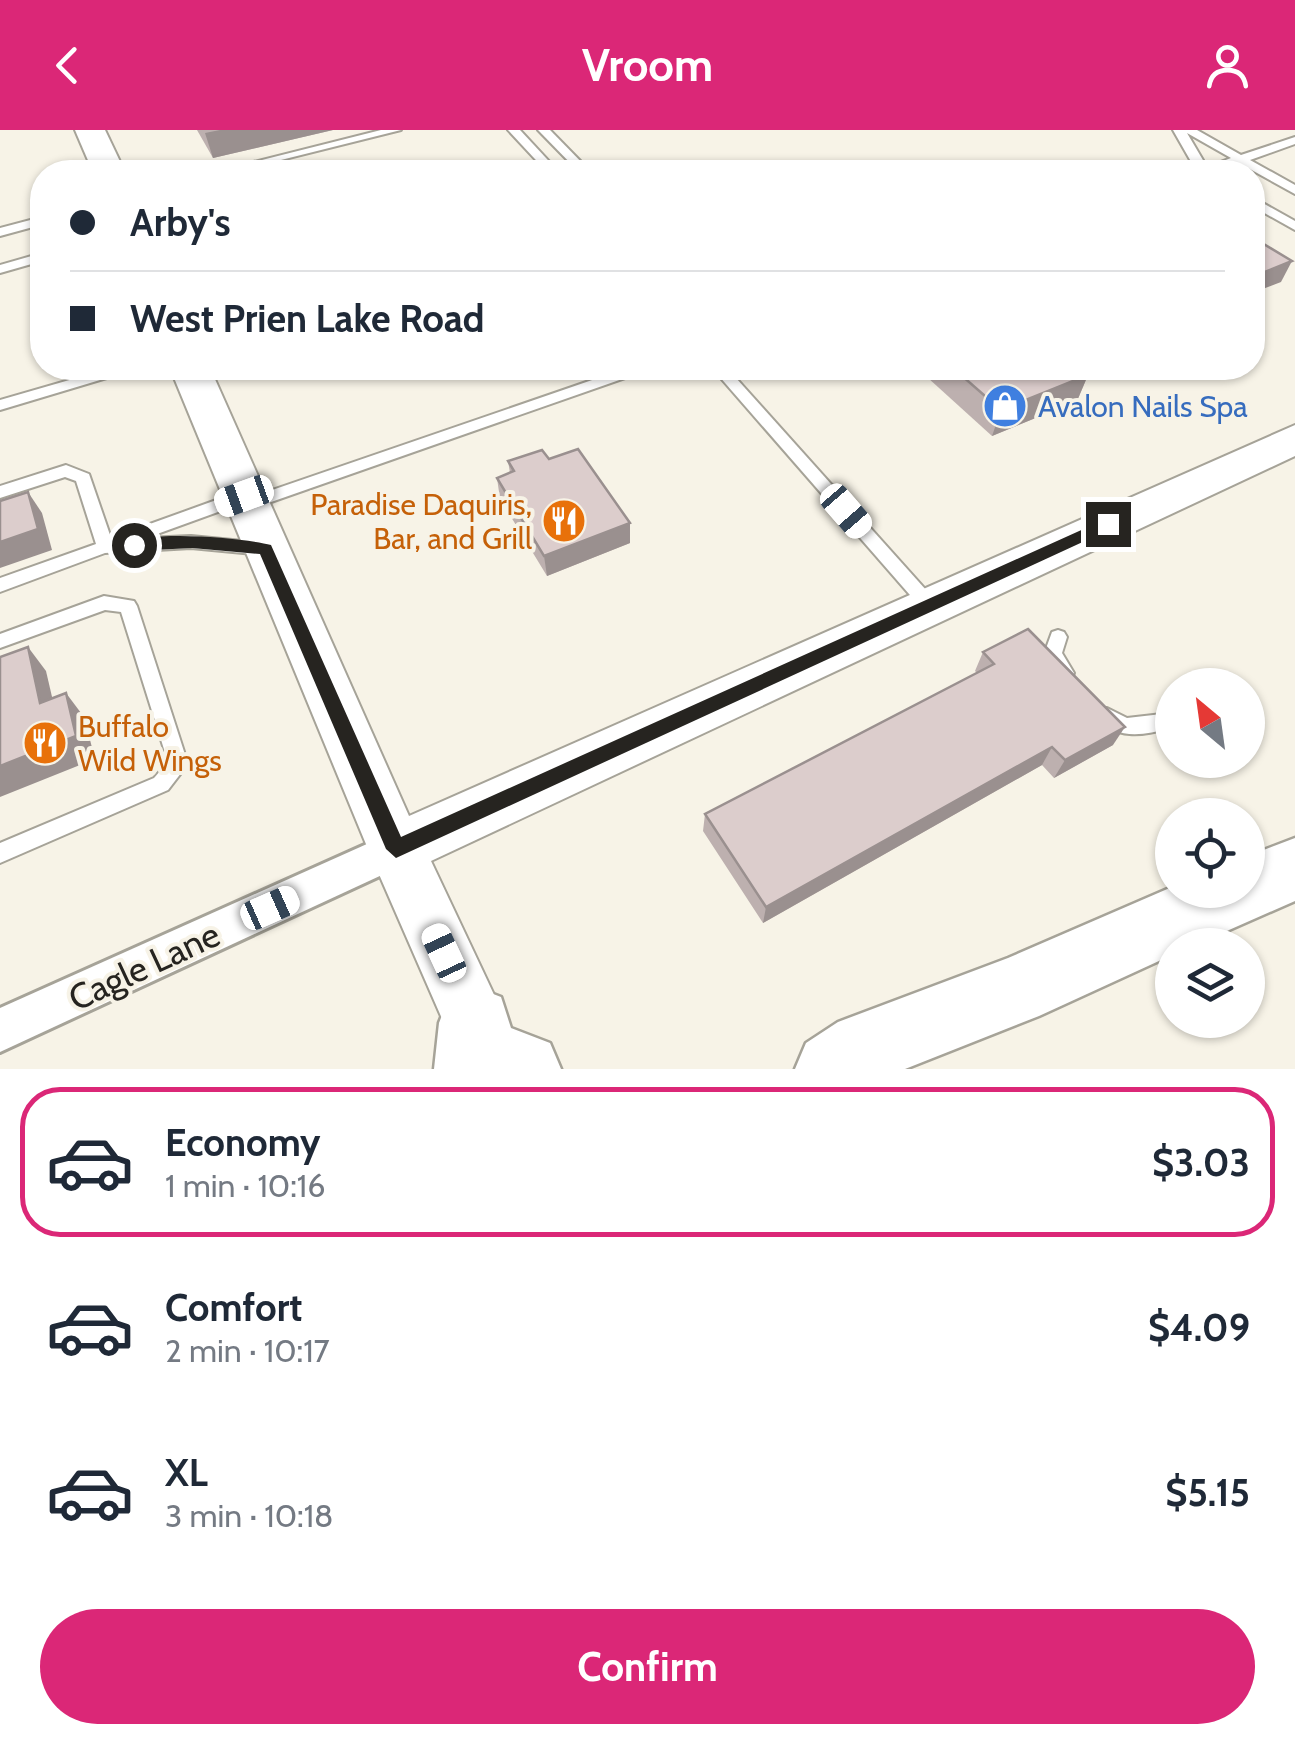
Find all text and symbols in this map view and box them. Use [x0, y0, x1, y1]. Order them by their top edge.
icon: back [40, 38, 95, 93]
text: Vroom [582, 38, 713, 92]
icon: person [1200, 38, 1255, 93]
text: Arby's [130, 199, 231, 246]
text: West Prien Lake Road [130, 295, 485, 342]
shop icon: Avalon Nails Spa [982, 383, 1028, 429]
place label: Avalon Nails Spa [1038, 388, 1248, 425]
car [211, 472, 277, 520]
car [815, 479, 877, 543]
place label: Paradise Daquiris, Bar, and Grill [310, 486, 532, 557]
restaurant icon: Paradise Daquiris, Bar, and Grill [541, 498, 587, 544]
route end [1086, 502, 1131, 547]
route start [112, 523, 157, 568]
north arrow [1155, 668, 1265, 778]
map controls [1155, 668, 1265, 1038]
place label: Buffalo Wild Wings [78, 708, 222, 779]
restaurant icon: Buffalo Wild Wings [22, 720, 68, 766]
button: locate [1155, 798, 1265, 908]
car [236, 882, 304, 934]
street label: Cagle Lane [62, 912, 226, 1020]
car [418, 919, 470, 987]
button: layers [1155, 928, 1265, 1038]
icon: car [45, 1117, 135, 1207]
text: Economy [165, 1119, 320, 1166]
text: $3.03 [1152, 1139, 1250, 1186]
text: 1 min · 10:16 [165, 1166, 325, 1205]
icon: car [45, 1282, 135, 1372]
text: Comfort [165, 1284, 302, 1331]
text: $4.09 [1148, 1304, 1250, 1351]
text: 2 min · 10:17 [165, 1331, 330, 1370]
icon: car [45, 1447, 135, 1537]
text: XL [165, 1449, 208, 1496]
text: $5.15 [1165, 1469, 1250, 1516]
text: 3 min · 10:18 [165, 1496, 334, 1535]
button: Confirm [40, 1609, 1255, 1724]

